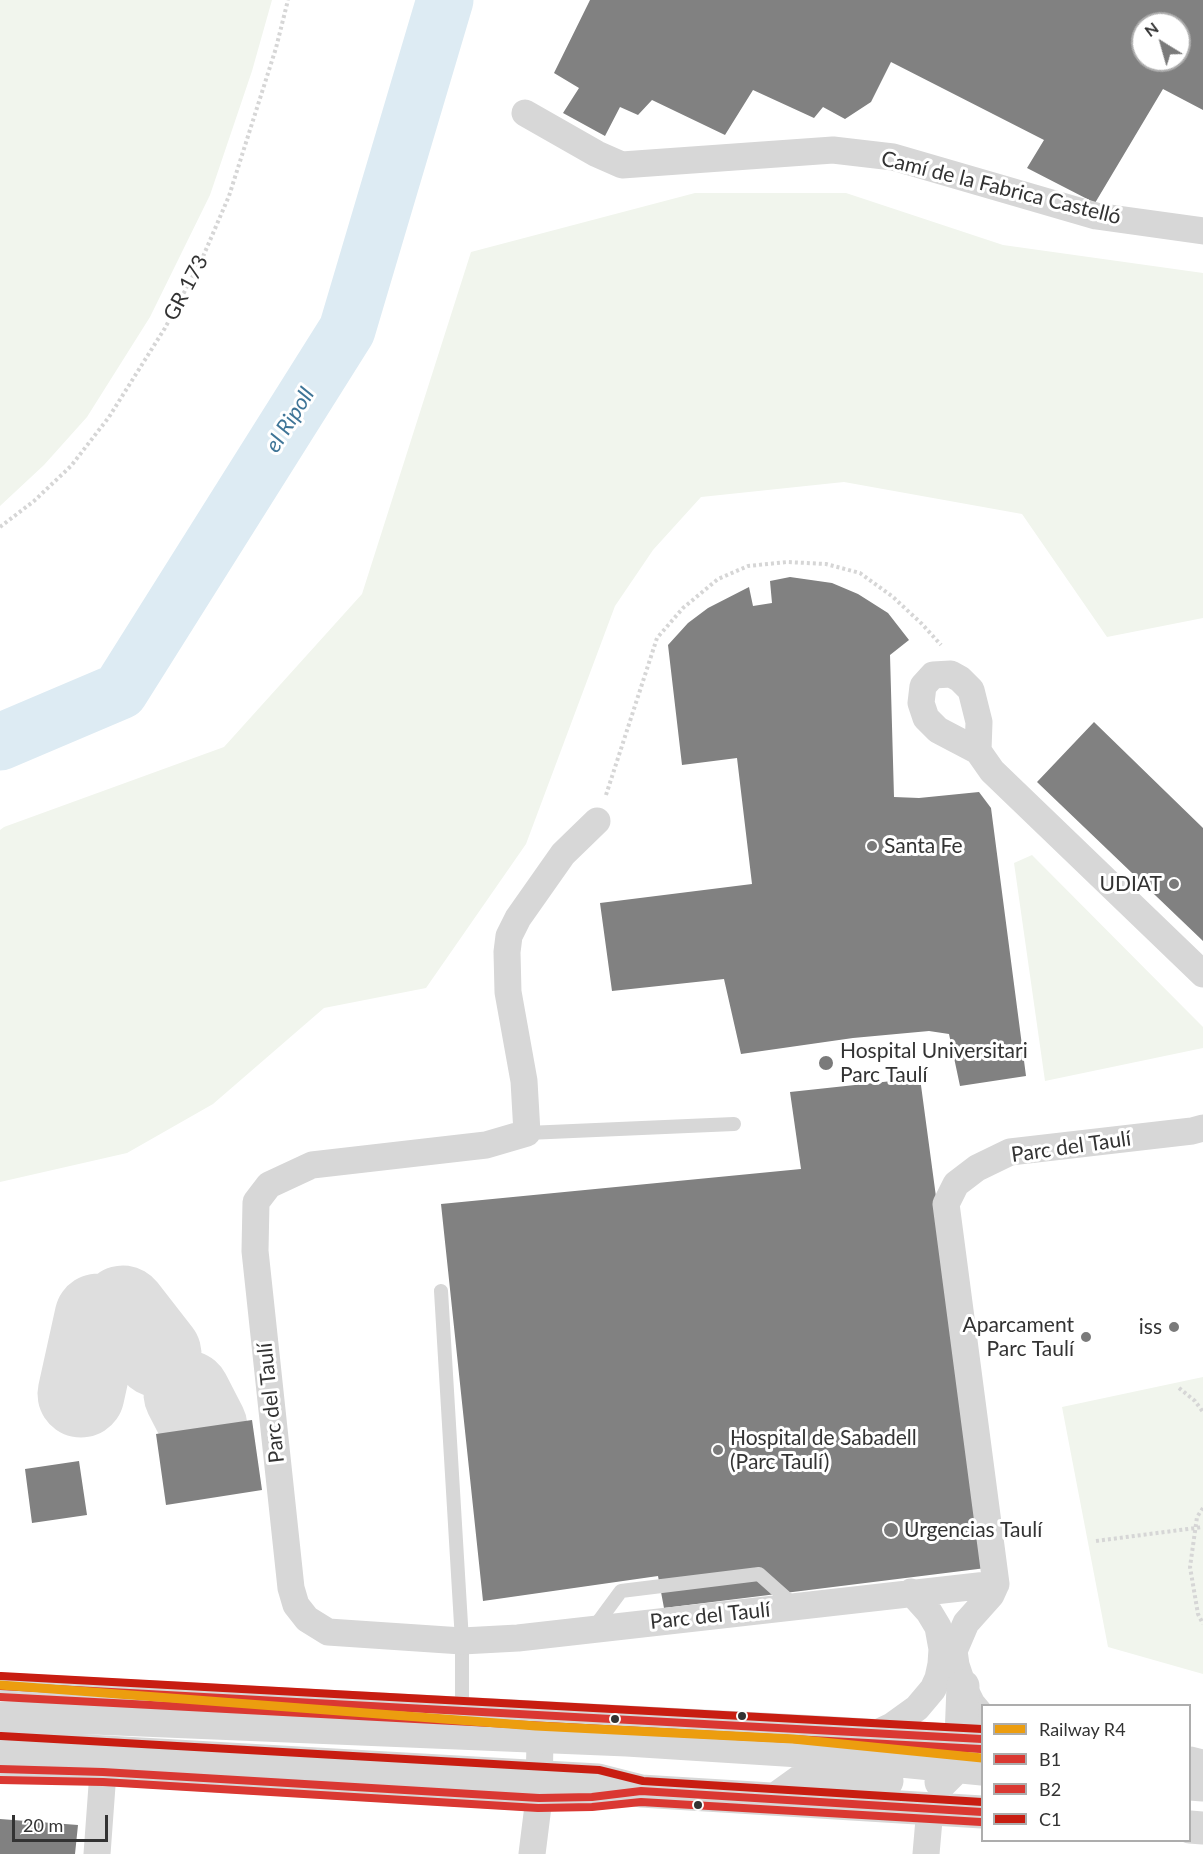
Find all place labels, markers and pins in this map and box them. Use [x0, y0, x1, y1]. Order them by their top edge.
place label: Santa Fe [884, 833, 963, 859]
marker: Santa Fe [865, 839, 879, 853]
place label: UDIAT [1100, 871, 1162, 897]
marker: UDIAT [1167, 877, 1181, 891]
place label: Hospital Universitari Parc Taulí [840, 1038, 1028, 1088]
marker: Hospital Universitari Parc Taulí [817, 1054, 835, 1072]
place label: Aparcament Parc Taulí [962, 1312, 1074, 1362]
place label: iss [1139, 1314, 1162, 1340]
marker: iss [1167, 1320, 1181, 1334]
marker: Aparcament Parc Taulí [1079, 1330, 1093, 1344]
place label: Hospital de Sabadell (Parc Taulí) [730, 1425, 917, 1475]
marker: Hospital de Sabadell (Parc Taulí) [711, 1443, 725, 1457]
place label: Urgencias Taulí [904, 1517, 1042, 1543]
marker: Urgencias Taulí [882, 1521, 900, 1539]
unlabelled marker [736, 1710, 748, 1722]
unlabelled marker [609, 1713, 621, 1725]
unlabelled marker [692, 1799, 704, 1811]

